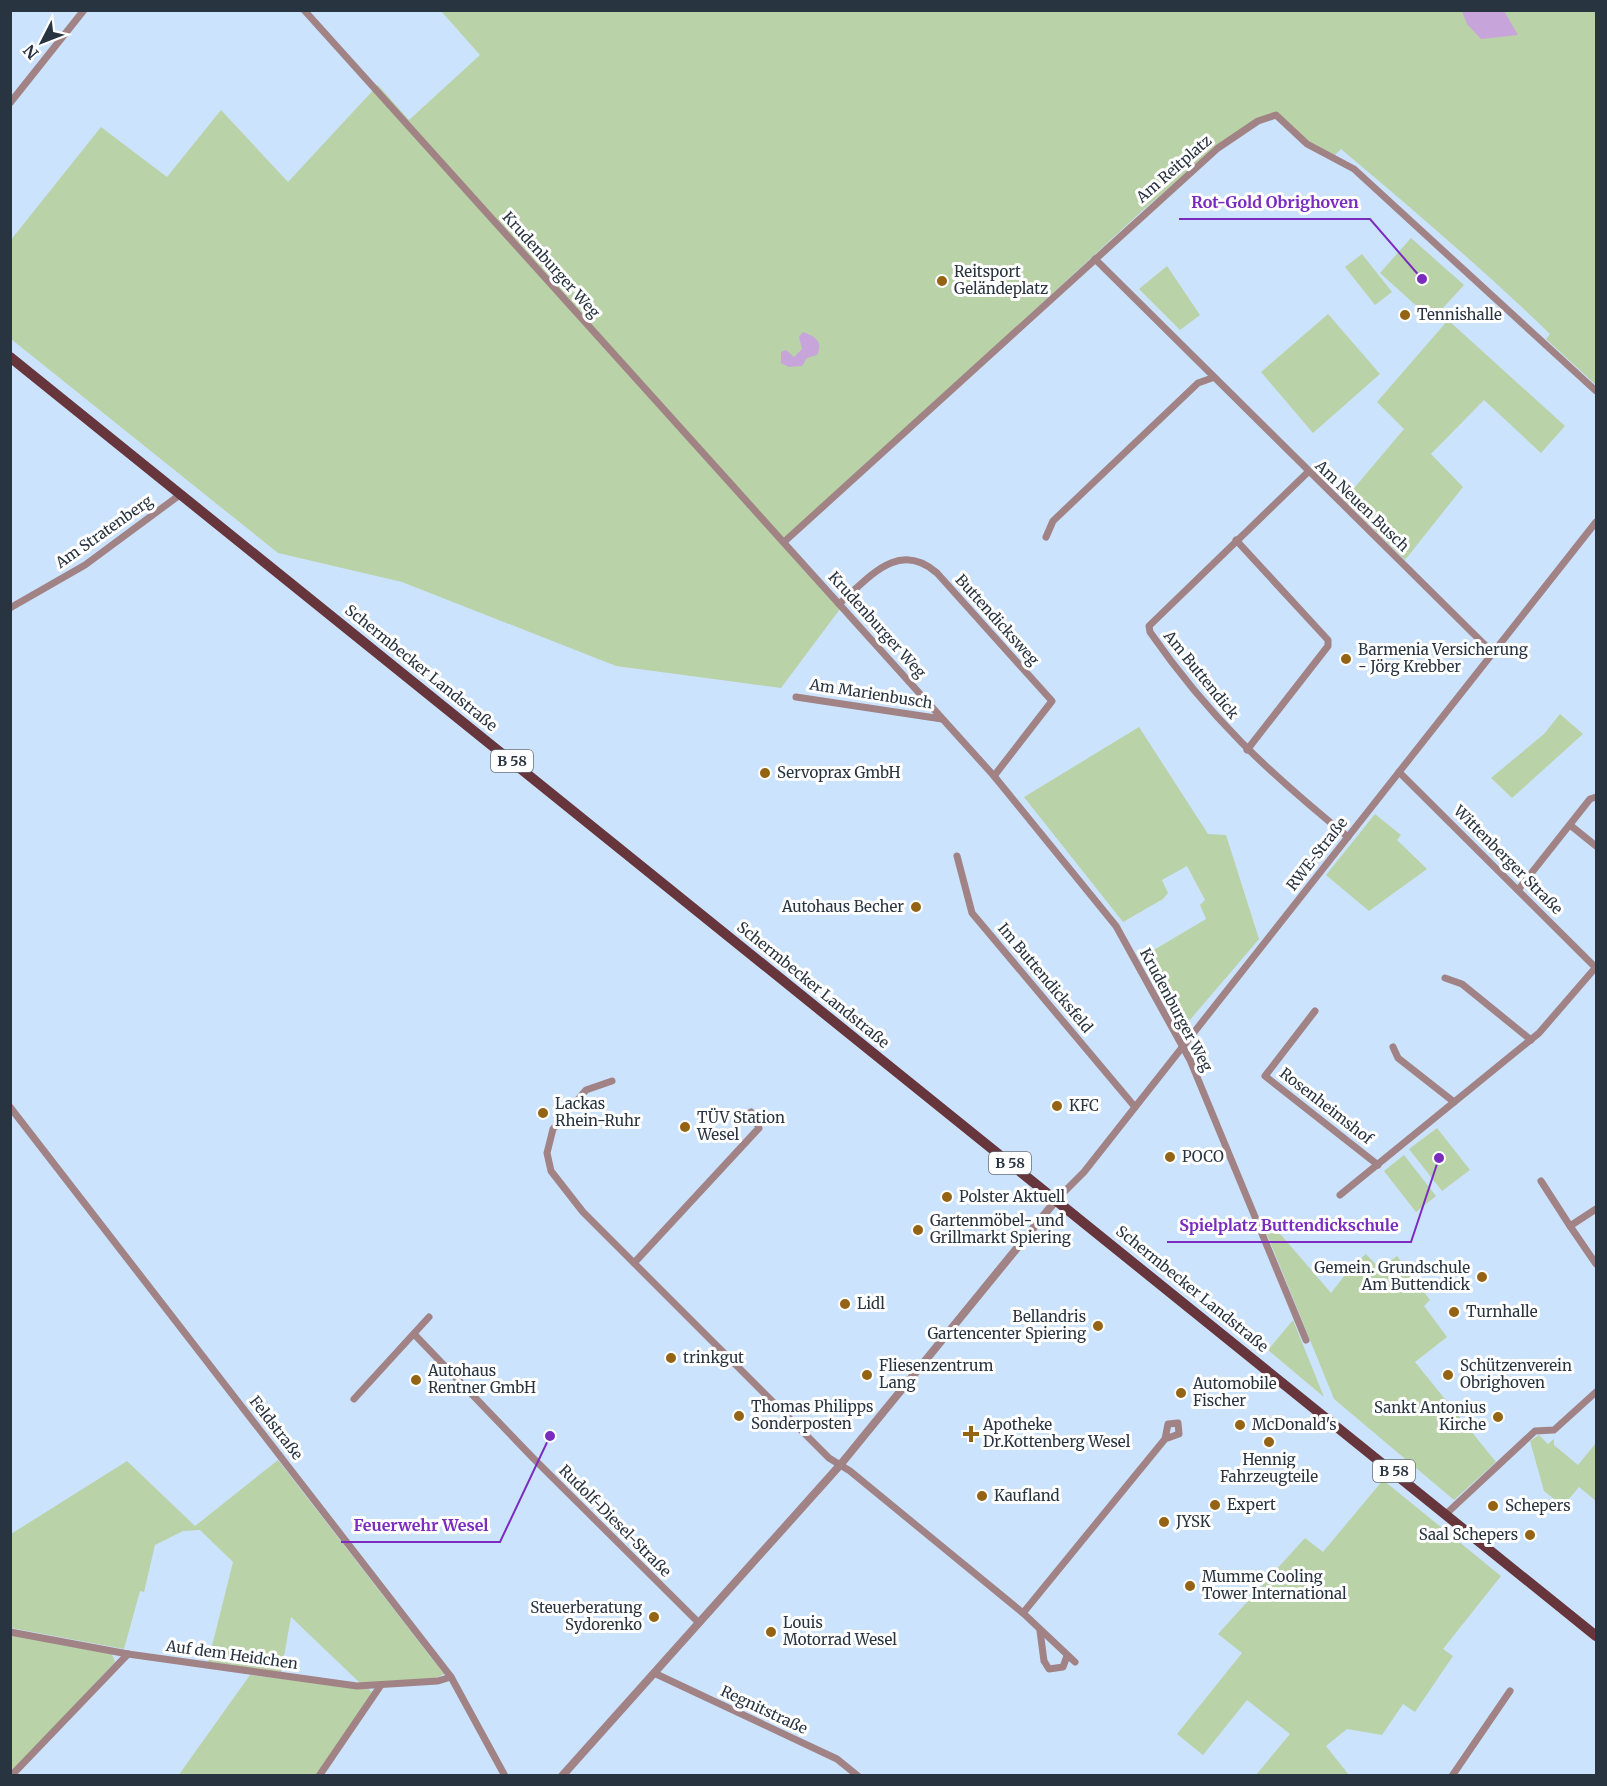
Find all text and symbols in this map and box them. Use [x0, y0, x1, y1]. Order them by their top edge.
north arrow [12, 12, 72, 72]
text: N [19, 40, 43, 63]
street label: Am Reitplatz [1131, 131, 1215, 207]
callout: Rot-Gold Obrighoven [1179, 185, 1370, 219]
text: Rot-Gold Obrighoven [1191, 192, 1359, 212]
street label: Krudenburger Weg [499, 208, 604, 322]
place label: Reitsport Geländeplatz [954, 262, 1048, 298]
marker: Reitsport Geländeplatz [935, 274, 949, 288]
place label: Tennishalle [1417, 305, 1502, 324]
marker: Tennishalle [1398, 308, 1412, 322]
street label: Am Neuen Busch [1311, 455, 1413, 555]
street label: Am Stratenberg [51, 491, 156, 573]
street label: Krudenburger Weg [825, 568, 930, 682]
street label: Buttendicksweg [951, 570, 1043, 669]
street label: Schermbecker Landstraße [341, 600, 501, 735]
street label: Am Buttendick [1159, 626, 1243, 723]
place label: Barmenia Versicherung - Jörg Krebber [1358, 640, 1528, 676]
marker: Barmenia Versicherung - Jörg Krebber [1339, 652, 1353, 666]
street label: Am Marienbusch [807, 674, 934, 713]
road number: B 58 [491, 750, 533, 772]
place label: Servoprax GmbH [777, 763, 901, 782]
marker: Servoprax GmbH [758, 766, 772, 780]
street label: Wittenberger Straße [1449, 800, 1567, 918]
street label: RWE-Straße [1282, 813, 1351, 894]
place label: Autohaus Becher [781, 897, 904, 916]
marker: Autohaus Becher [909, 900, 923, 914]
street label: Schermbecker Landstraße [733, 917, 893, 1052]
street label: Im Buttendicksfeld [994, 919, 1097, 1036]
street label: Krudenburger Weg [1136, 945, 1217, 1075]
street label: Rosenheimshof [1276, 1063, 1378, 1149]
place label: Lackas Rhein-Ruhr [555, 1094, 641, 1130]
place label: KFC [1069, 1096, 1099, 1115]
marker: KFC [1050, 1099, 1064, 1113]
marker: Lackas Rhein-Ruhr [536, 1106, 550, 1120]
place label: TÜV Station Wesel [696, 1107, 785, 1144]
marker: TÜV Station Wesel [678, 1120, 692, 1134]
place label: POCO [1182, 1147, 1224, 1166]
marker: POCO [1163, 1150, 1177, 1164]
road number: B 58 [989, 1152, 1031, 1174]
place label: Polster Aktuell [959, 1187, 1066, 1206]
marker: Polster Aktuell [940, 1190, 954, 1204]
callout: Spielplatz Buttendickschule [1167, 1208, 1411, 1242]
place label: Gartenmöbel- und Grillmarkt Spiering [930, 1211, 1071, 1247]
text: Spielplatz Buttendickschule [1179, 1215, 1399, 1235]
street label: Schermbecker Landstraße [1112, 1221, 1272, 1356]
marker: Gartenmöbel- und Grillmarkt Spiering [911, 1223, 925, 1237]
place label: Gemein. Grundschule Am Buttendick [1314, 1258, 1470, 1294]
marker: Gemein. Grundschule Am Buttendick [1475, 1270, 1489, 1284]
place label: Lidl [857, 1294, 885, 1313]
marker: Lidl [838, 1297, 852, 1311]
place label: Turnhalle [1466, 1302, 1538, 1321]
marker: Turnhalle [1447, 1305, 1461, 1319]
place label: Bellandris Gartencenter Spiering [927, 1307, 1086, 1343]
marker: Bellandris Gartencenter Spiering [1091, 1319, 1105, 1333]
place label: trinkgut [683, 1348, 744, 1367]
marker: trinkgut [664, 1351, 678, 1365]
place label: Fliesenzentrum Lang [879, 1356, 993, 1392]
place label: Schützenverein Obrighoven [1460, 1356, 1572, 1392]
place label: Autohaus Rentner GmbH [427, 1361, 536, 1397]
marker: Fliesenzentrum Lang [860, 1368, 874, 1382]
marker: Schützenverein Obrighoven [1441, 1368, 1455, 1382]
marker: Autohaus Rentner GmbH [409, 1373, 423, 1387]
place label: Automobile Fischer [1192, 1374, 1277, 1410]
marker: Automobile Fischer [1174, 1386, 1188, 1400]
street label: Feldstraße [246, 1392, 307, 1464]
place label: Thomas Philipps Sonderposten [751, 1397, 873, 1433]
place label: Sankt Antonius Kirche [1374, 1398, 1486, 1434]
marker: Thomas Philipps Sonderposten [732, 1409, 746, 1423]
marker: Sankt Antonius Kirche [1491, 1410, 1505, 1424]
place label: Apotheke Dr.Kottenberg Wesel [982, 1415, 1131, 1451]
place label: McDonald's [1252, 1415, 1337, 1434]
marker: McDonald's [1233, 1418, 1247, 1432]
marker: Apotheke Dr.Kottenberg Wesel [964, 1427, 978, 1441]
marker: Hennig Fahrzeugteile [1262, 1435, 1276, 1449]
place label: Hennig Fahrzeugteile [1220, 1450, 1318, 1486]
road number: B 58 [1373, 1460, 1415, 1482]
street label: Rudolf-Diesel-Straße [555, 1461, 676, 1581]
place label: Kaufland [994, 1486, 1060, 1505]
marker: Kaufland [975, 1489, 989, 1503]
place label: Expert [1227, 1495, 1276, 1514]
place label: Schepers [1505, 1496, 1571, 1515]
marker: Expert [1208, 1498, 1222, 1512]
marker: Schepers [1486, 1499, 1500, 1513]
callout: Feuerwehr Wesel [341, 1508, 500, 1542]
place label: JYSK [1175, 1512, 1211, 1531]
text: Feuerwehr Wesel [353, 1515, 489, 1535]
marker: JYSK [1157, 1515, 1171, 1529]
place label: Saal Schepers [1419, 1525, 1518, 1544]
marker: Saal Schepers [1523, 1528, 1537, 1542]
place label: Mumme Cooling Tower International [1202, 1567, 1347, 1603]
marker: Mumme Cooling Tower International [1183, 1579, 1197, 1593]
place label: Steuerberatung Sydorenko [530, 1598, 642, 1634]
marker: Steuerberatung Sydorenko [647, 1610, 661, 1624]
place label: Louis Motorrad Wesel [783, 1613, 897, 1649]
marker: Louis Motorrad Wesel [764, 1625, 778, 1639]
street label: Auf dem Heidchen [164, 1636, 299, 1673]
street label: Regnitstraße [718, 1681, 811, 1738]

